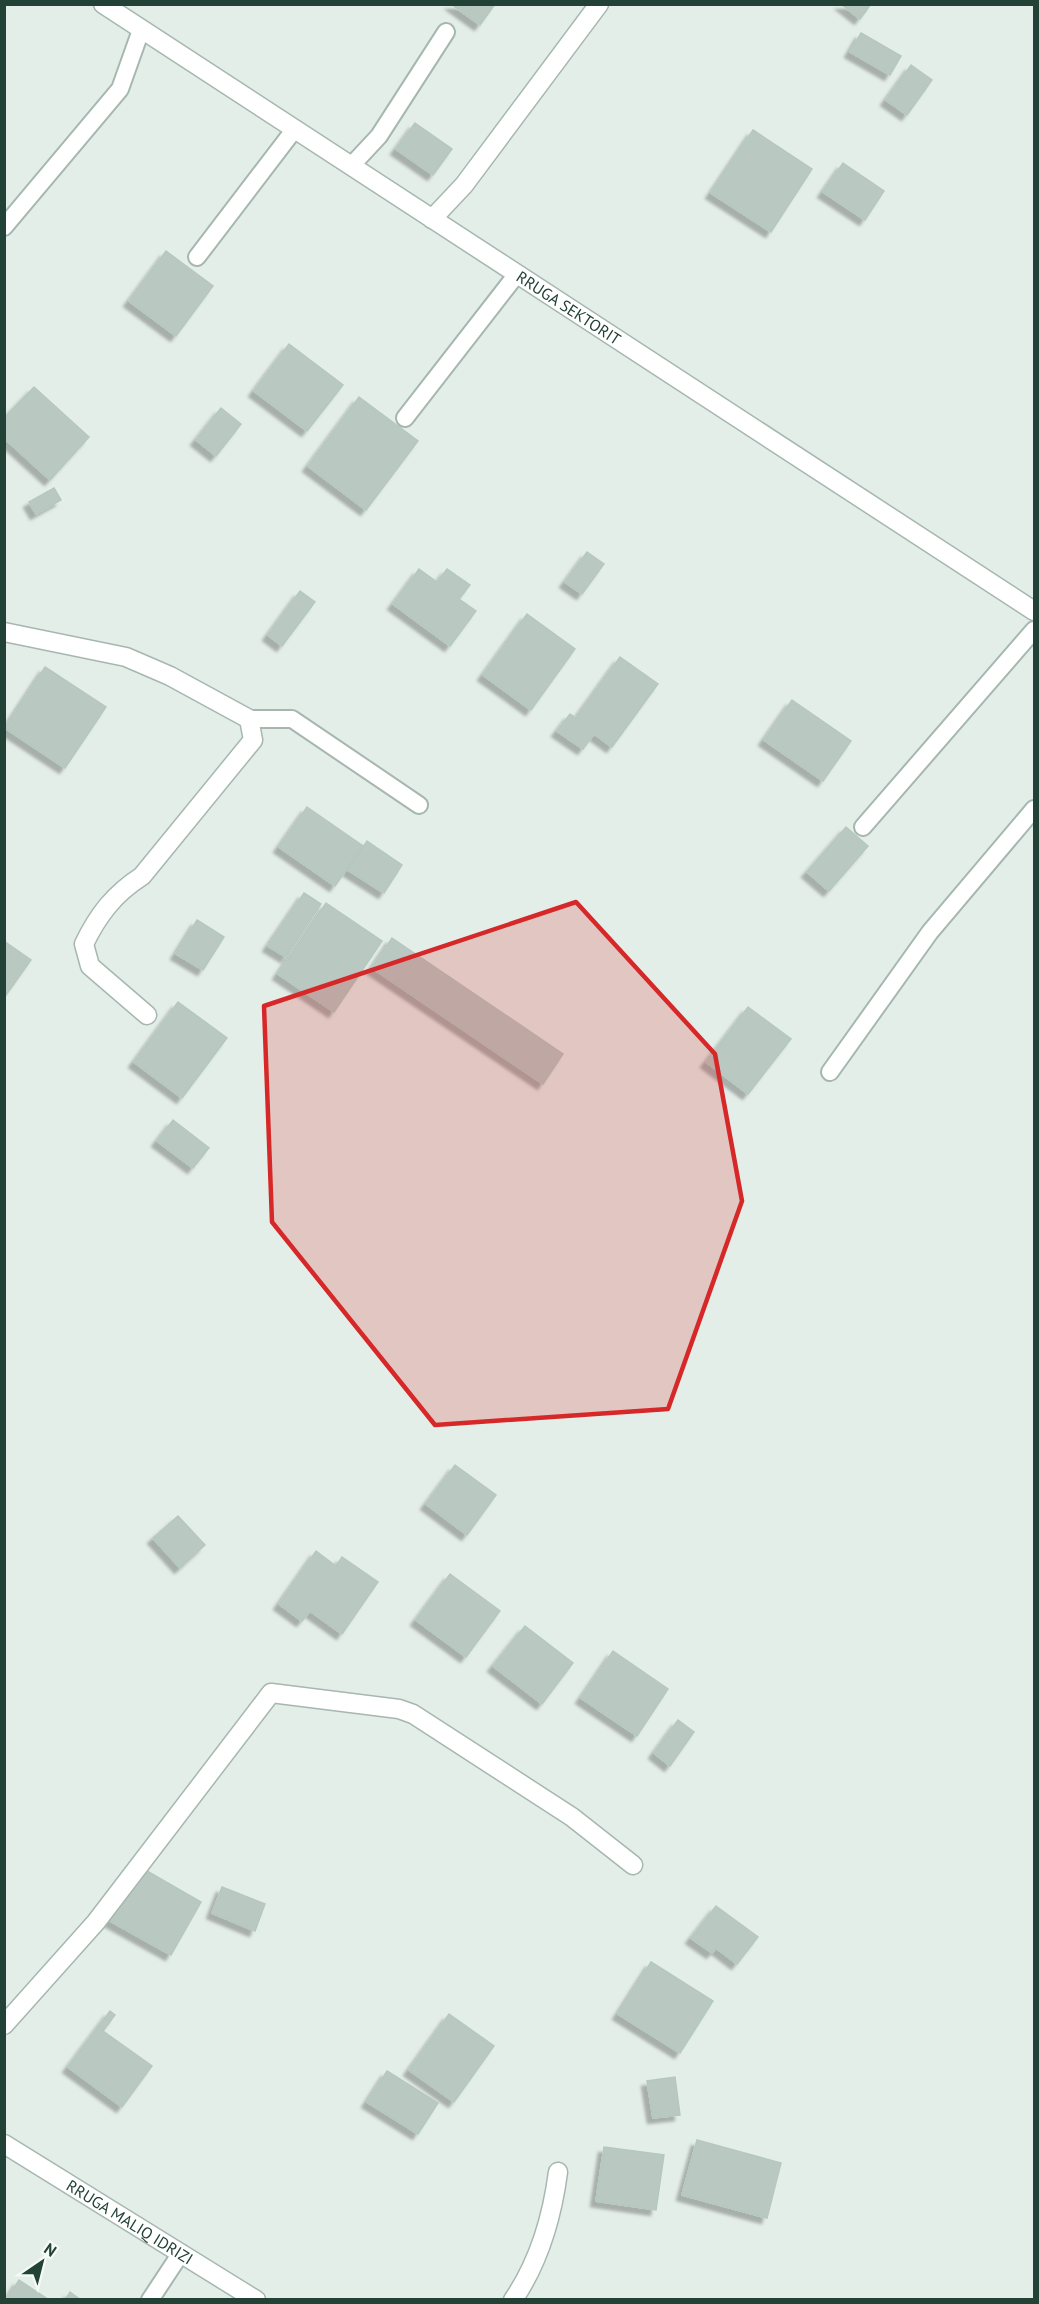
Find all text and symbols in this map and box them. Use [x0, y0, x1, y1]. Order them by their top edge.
street label: RRUGA SEKTORIT [513, 266, 625, 349]
street label: RRUGA MALIQ IDRIZI [63, 2175, 197, 2269]
north arrow [12, 2232, 72, 2292]
text: N [41, 2239, 61, 2261]

